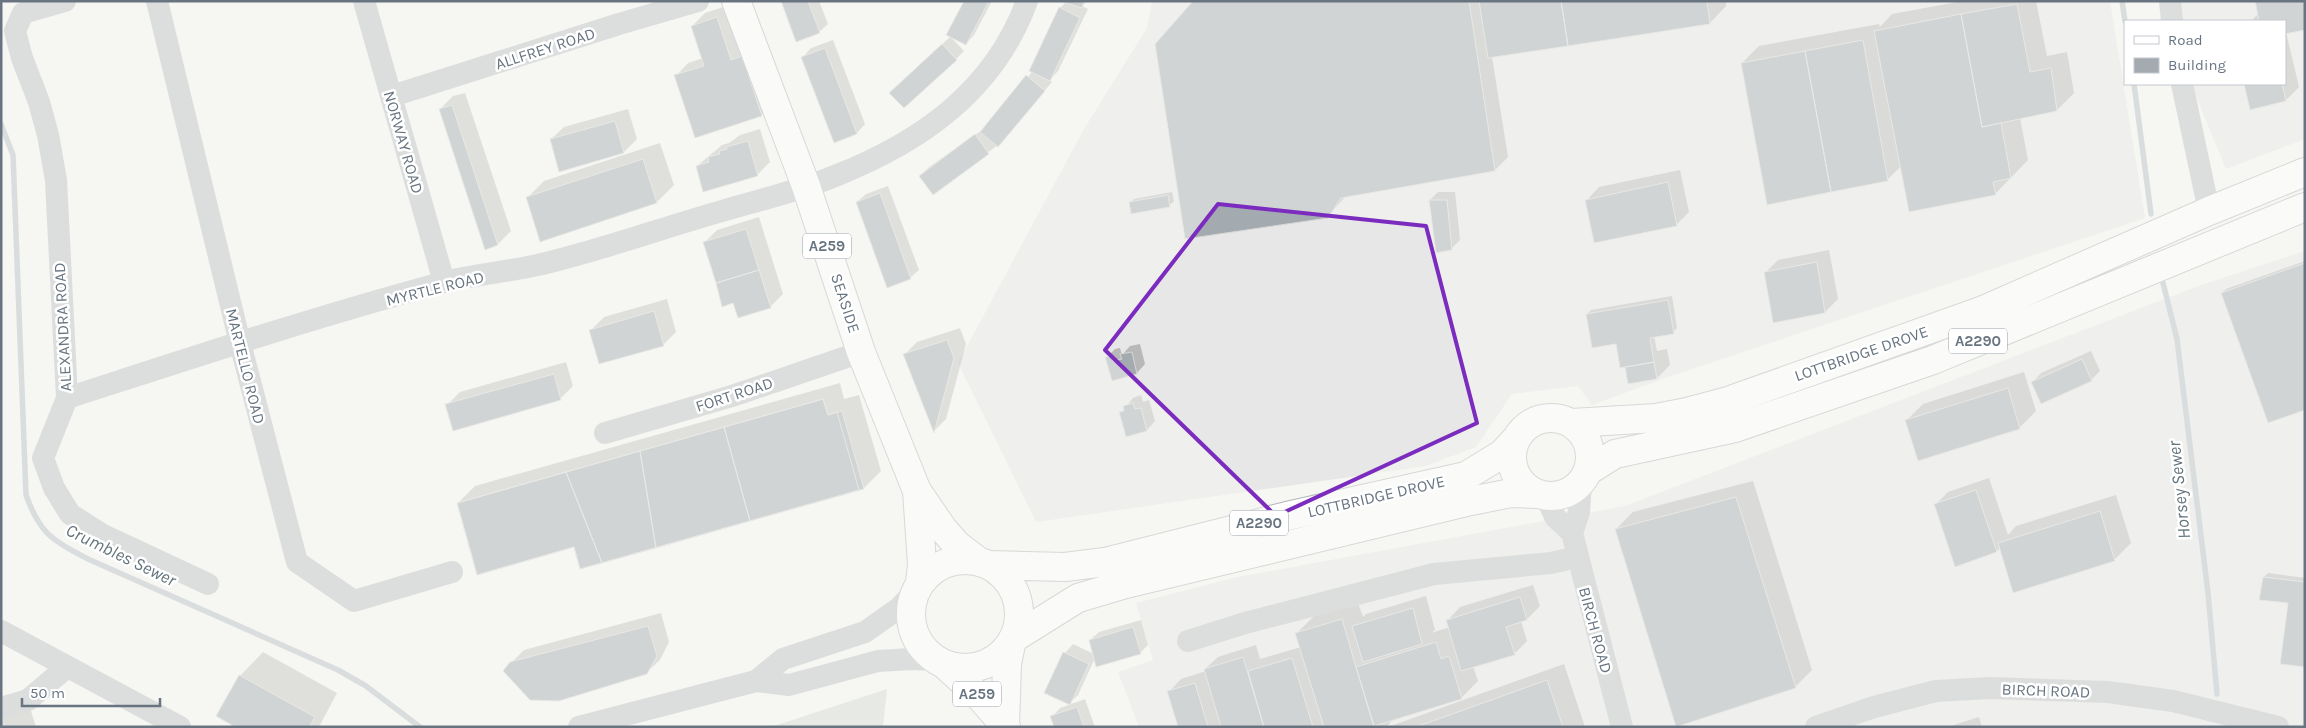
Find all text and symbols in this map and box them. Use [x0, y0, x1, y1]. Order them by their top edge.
legend [2124, 20, 2286, 85]
street label: ALLFREY ROAD [493, 23, 597, 74]
text: Road [2168, 31, 2203, 49]
text: Building [2168, 56, 2226, 74]
street label: NORWAY ROAD [380, 89, 427, 196]
road number: A259 [803, 234, 851, 258]
street label: ALEXANDRA ROAD [50, 262, 75, 392]
street label: MYRTLE ROAD [384, 267, 486, 310]
street label: SEASIDE [827, 271, 864, 335]
street label: MARTELLO ROAD [222, 306, 269, 426]
street label: LOTTBRIDGE DROVE [1792, 322, 1931, 385]
road number: A2290 [1949, 328, 2007, 354]
street label: FORT ROAD [693, 373, 775, 416]
water label: Horsey Sewer [2163, 439, 2195, 540]
street label: LOTTBRIDGE DROVE [1306, 471, 1447, 522]
road number: A2290 [1230, 510, 1288, 536]
water label: Crumbles Sewer [62, 519, 181, 592]
street label: BIRCH ROAD [1575, 585, 1616, 675]
scale bar [22, 676, 160, 708]
street label: BIRCH ROAD [2001, 679, 2090, 702]
road number: A259 [953, 682, 1001, 706]
text: 50 m [30, 684, 65, 702]

